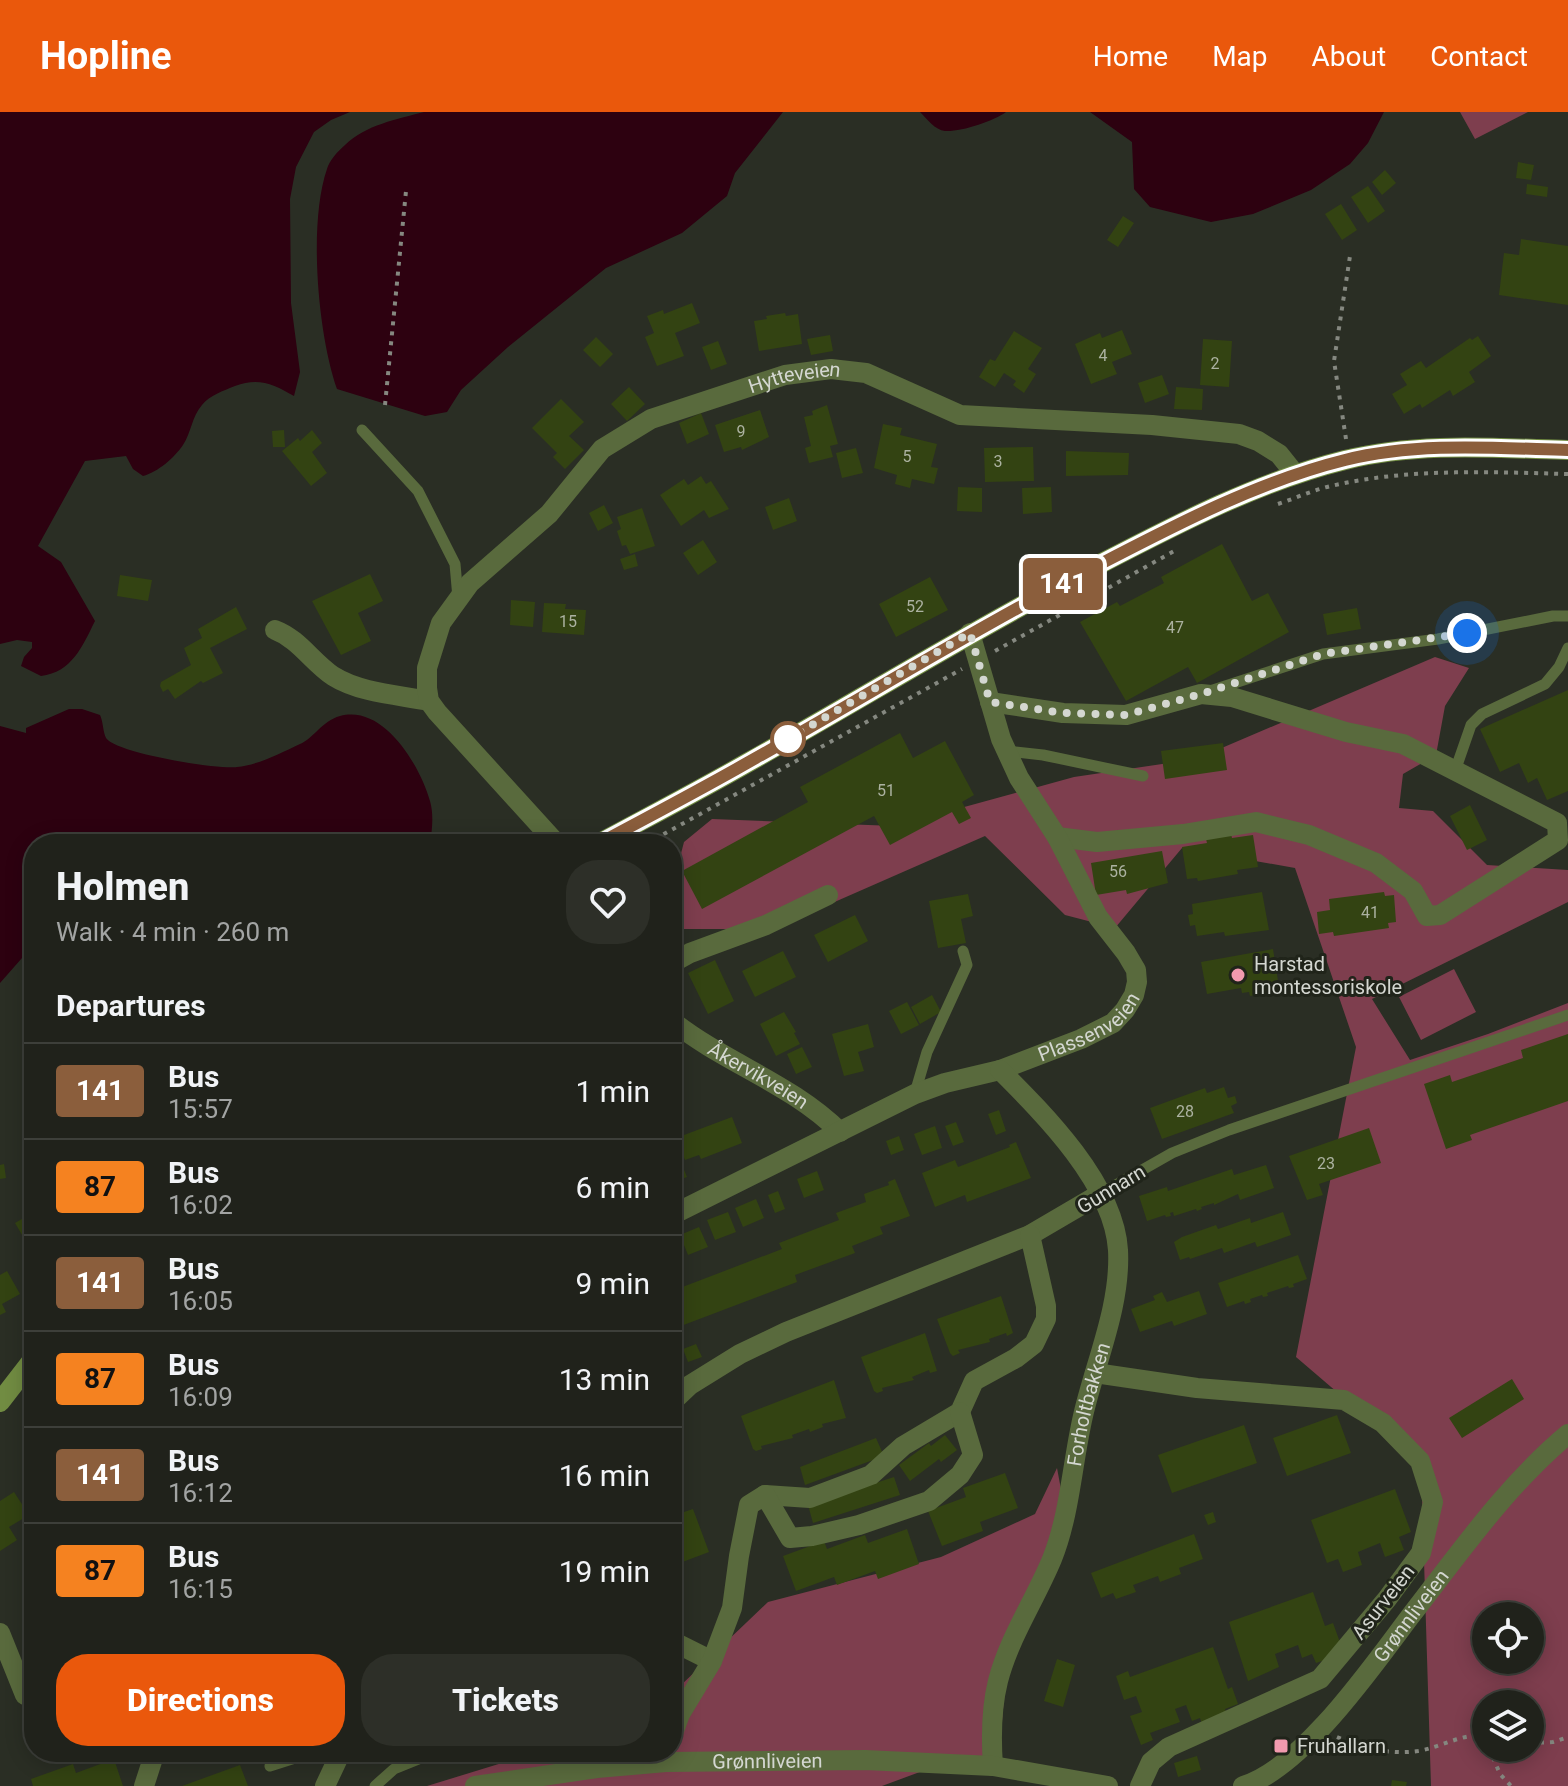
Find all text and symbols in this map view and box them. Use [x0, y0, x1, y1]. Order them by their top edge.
text: Hopline [40, 34, 172, 78]
text: Home [1093, 40, 1168, 73]
text: Map [1212, 40, 1268, 73]
text: About [1312, 40, 1386, 73]
text: Contact [1430, 40, 1528, 73]
house number: 4 [1099, 346, 1108, 365]
house number: 2 [1211, 354, 1220, 373]
street label: Hytteveien [745, 357, 842, 398]
house number: 9 [737, 422, 746, 441]
house number: 5 [903, 447, 912, 466]
house number: 3 [994, 452, 1003, 471]
line badge: 141 [1017, 558, 1109, 610]
text: 141 [1039, 567, 1087, 600]
house number: 52 [906, 597, 924, 616]
house number: 15 [559, 612, 577, 631]
your location [1447, 613, 1487, 653]
house number: 47 [1166, 618, 1184, 637]
unlabelled marker [771, 722, 805, 756]
house number: 51 [877, 781, 895, 800]
button: heart [566, 860, 650, 944]
house number: 56 [1109, 862, 1127, 881]
text: Holmen [56, 865, 189, 909]
house number: 41 [1361, 903, 1379, 922]
text: Walk · 4 min · 260 m [56, 917, 289, 947]
place label: Harstad montessoriskole [1254, 952, 1402, 999]
marker: Harstad montessoriskole [1229, 966, 1247, 984]
text: Departures [56, 988, 206, 1023]
street label: Plassenveien [1034, 988, 1145, 1066]
street label: Åkervikveien [704, 1037, 813, 1114]
text: Bus [168, 1059, 219, 1094]
text: 141 [76, 1074, 124, 1107]
text: 1 min [576, 1074, 650, 1109]
text: 15:57 [168, 1094, 233, 1124]
house number: 28 [1176, 1102, 1194, 1121]
house number: 23 [1317, 1154, 1335, 1173]
text: Bus [168, 1155, 219, 1190]
street label: Gunnarn [1072, 1159, 1150, 1219]
text: 87 [84, 1170, 116, 1203]
text: 6 min [576, 1170, 650, 1205]
text: 16:02 [168, 1190, 233, 1220]
text: Bus [168, 1251, 219, 1286]
text: 141 [76, 1266, 124, 1299]
text: 9 min [576, 1266, 650, 1301]
text: 16:05 [168, 1286, 233, 1316]
street label: Forholtbakken [1062, 1340, 1115, 1468]
text: Bus [168, 1347, 219, 1382]
text: 87 [84, 1362, 116, 1395]
text: 13 min [559, 1362, 650, 1397]
text: 16:09 [168, 1382, 233, 1412]
text: Bus [168, 1443, 219, 1478]
text: 141 [76, 1458, 124, 1491]
text: 16 min [559, 1458, 650, 1493]
text: 16:12 [168, 1478, 233, 1508]
text: Bus [168, 1539, 219, 1574]
text: 87 [84, 1554, 116, 1587]
text: 19 min [559, 1554, 650, 1589]
street label: Asurveien [1346, 1560, 1420, 1644]
street label: Grønnliveien [1368, 1565, 1454, 1667]
text: 16:15 [168, 1574, 233, 1604]
map controls [1472, 1602, 1544, 1762]
button: locate [1472, 1602, 1544, 1674]
button: Directions [56, 1654, 345, 1746]
button: Tickets [361, 1654, 650, 1746]
button: layers [1472, 1690, 1544, 1762]
place label: Fruhallarn [1297, 1734, 1386, 1758]
marker: Fruhallarn [1272, 1737, 1290, 1755]
street label: Grønnliveien [712, 1748, 823, 1774]

